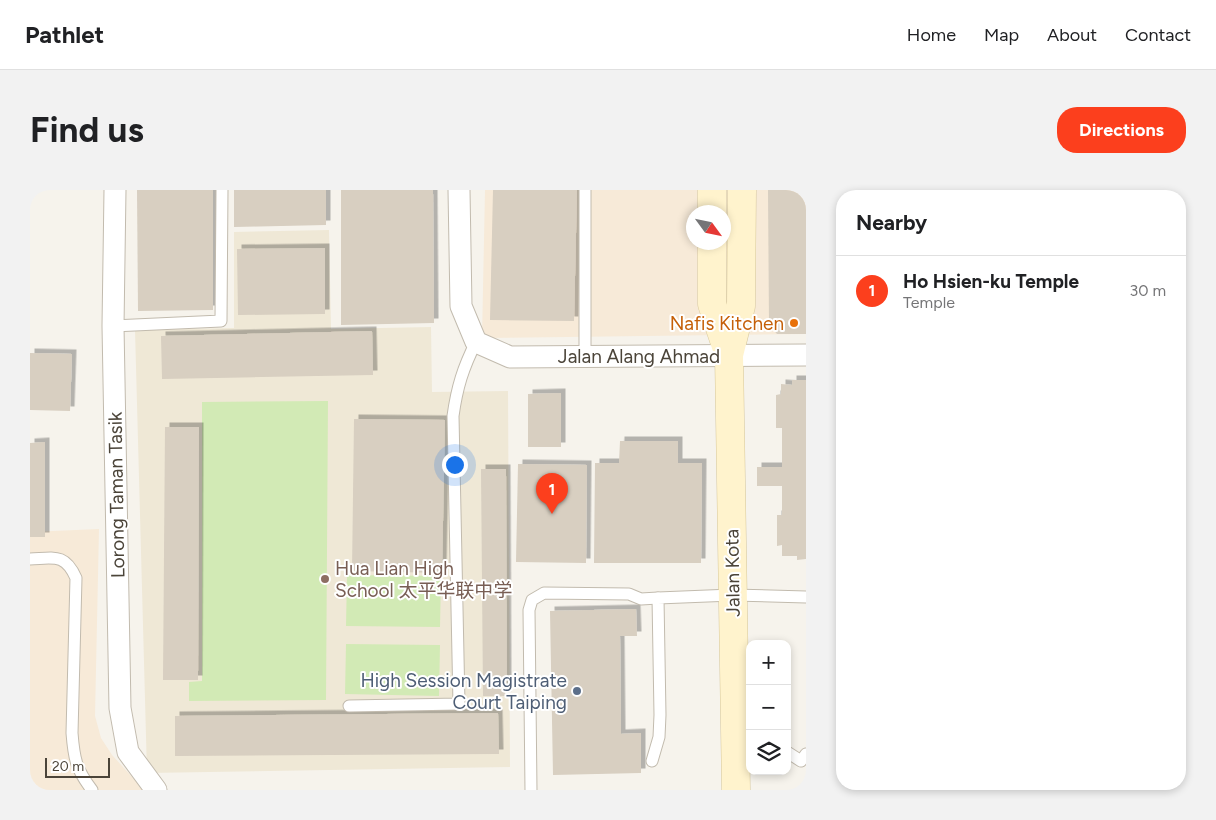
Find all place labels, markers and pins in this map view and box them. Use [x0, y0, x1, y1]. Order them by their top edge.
place label: Nafis Kitchen [670, 312, 784, 335]
marker: Nafis Kitchen [788, 317, 800, 329]
pin: 1 [536, 473, 568, 514]
place label: Hua Lian High School 太平华联中学 [335, 557, 512, 602]
marker: Hua Lian High School 太平华联中学 [319, 573, 331, 585]
place label: High Session Magistrate Court Taiping [360, 669, 567, 714]
marker: High Session Magistrate Court Taiping [571, 685, 583, 697]

